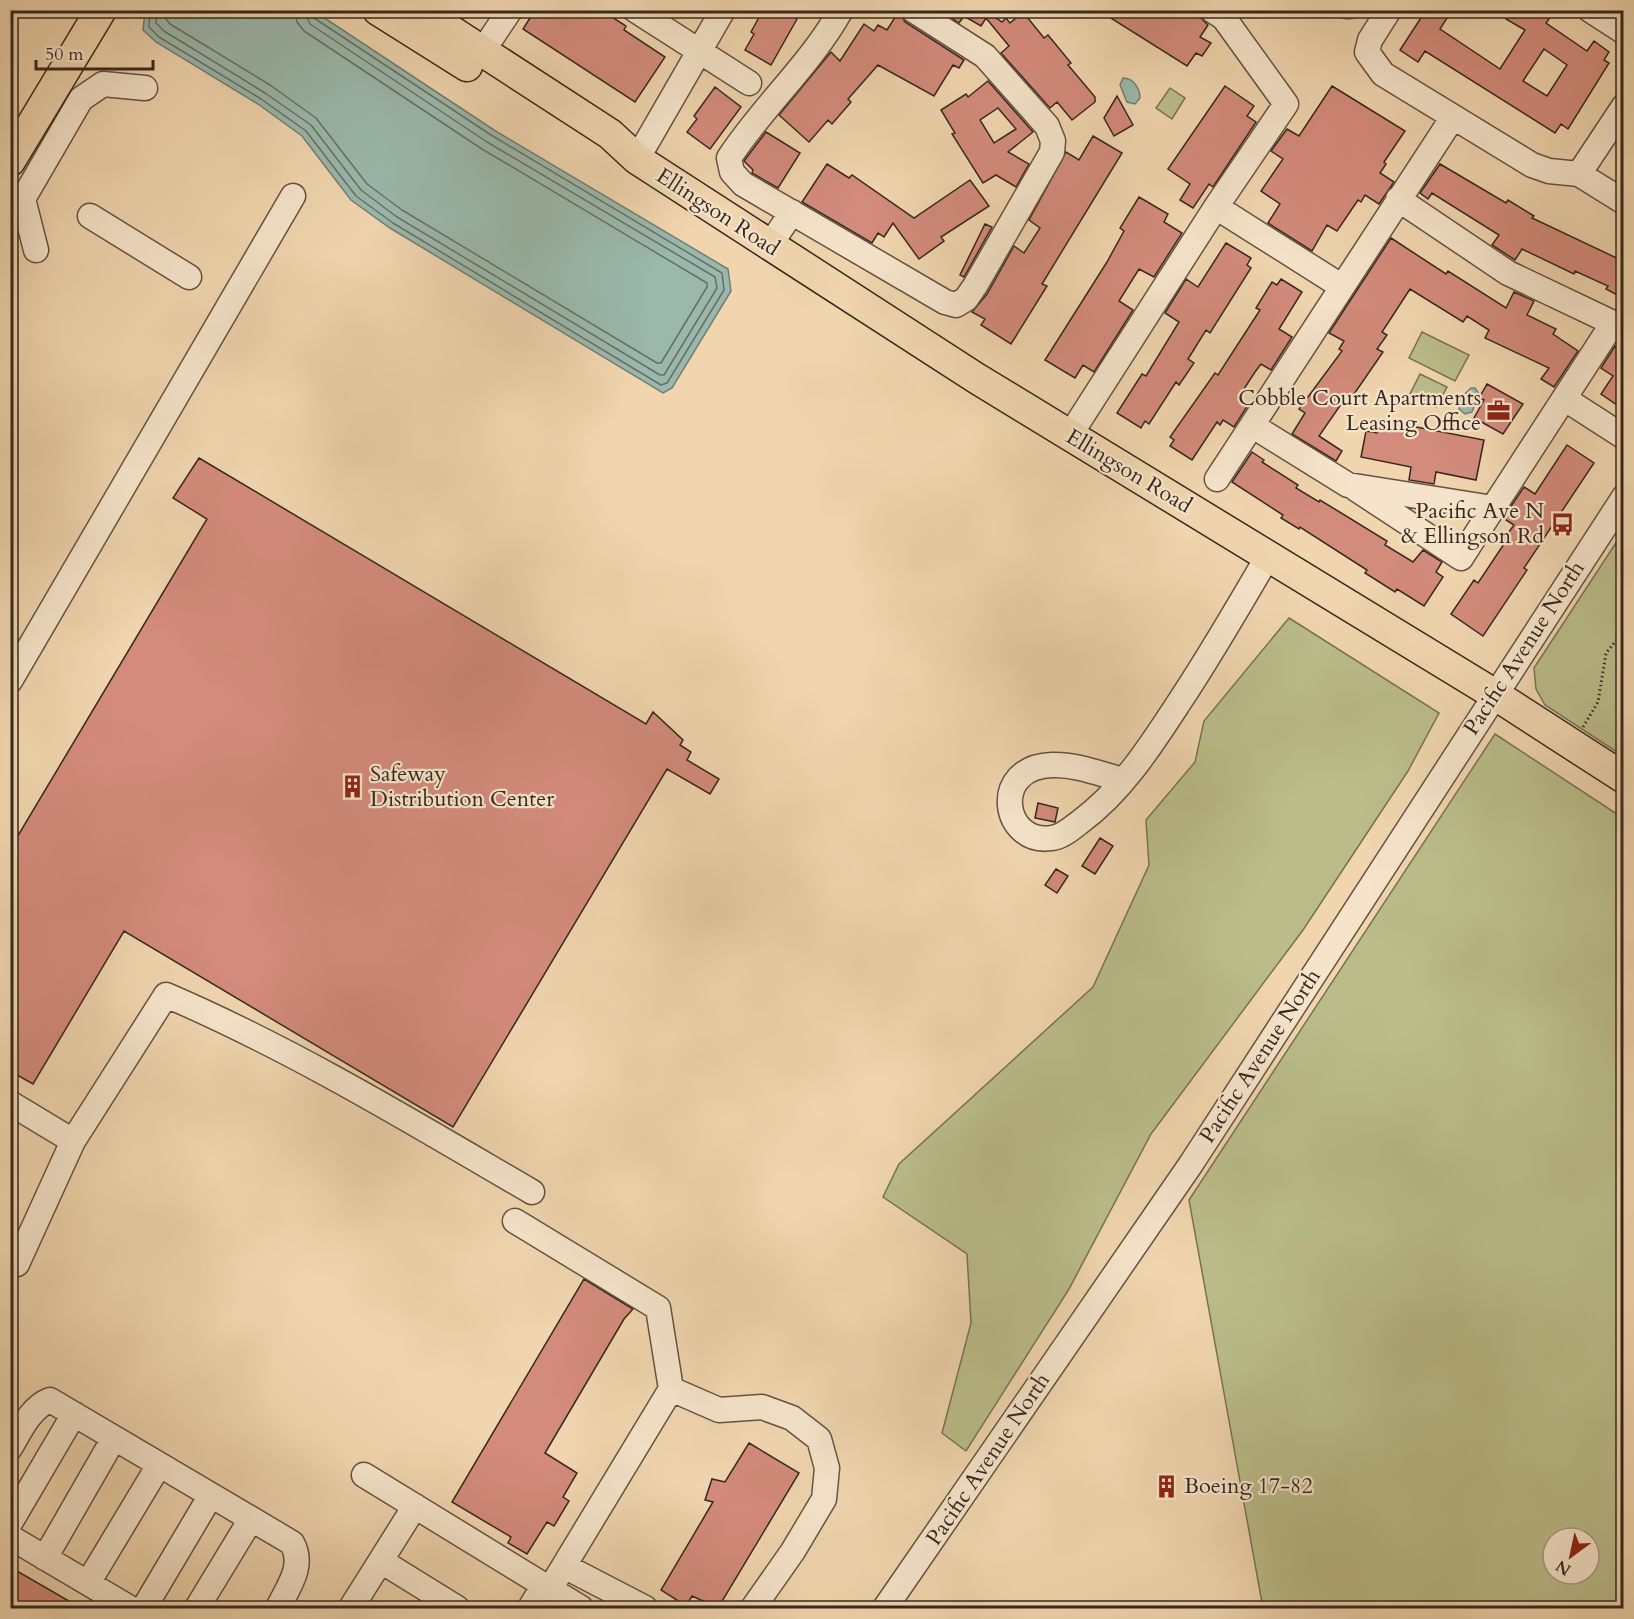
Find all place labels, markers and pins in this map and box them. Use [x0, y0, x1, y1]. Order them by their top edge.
place label: Cobble Court Apartments Leasing Office [1238, 383, 1481, 438]
office icon: Cobble Court Apartments Leasing Office [1486, 398, 1512, 424]
place label: Pacific Ave N & Ellingson Rd [1401, 496, 1544, 551]
bus stop icon: Pacific Ave N & Ellingson Rd [1549, 511, 1575, 537]
place label: Safeway Distribution Center [370, 759, 555, 814]
building icon: Safeway Distribution Center [339, 774, 365, 800]
place label: Boeing 17-82 [1184, 1471, 1313, 1501]
building icon: Boeing 17-82 [1153, 1473, 1179, 1499]

